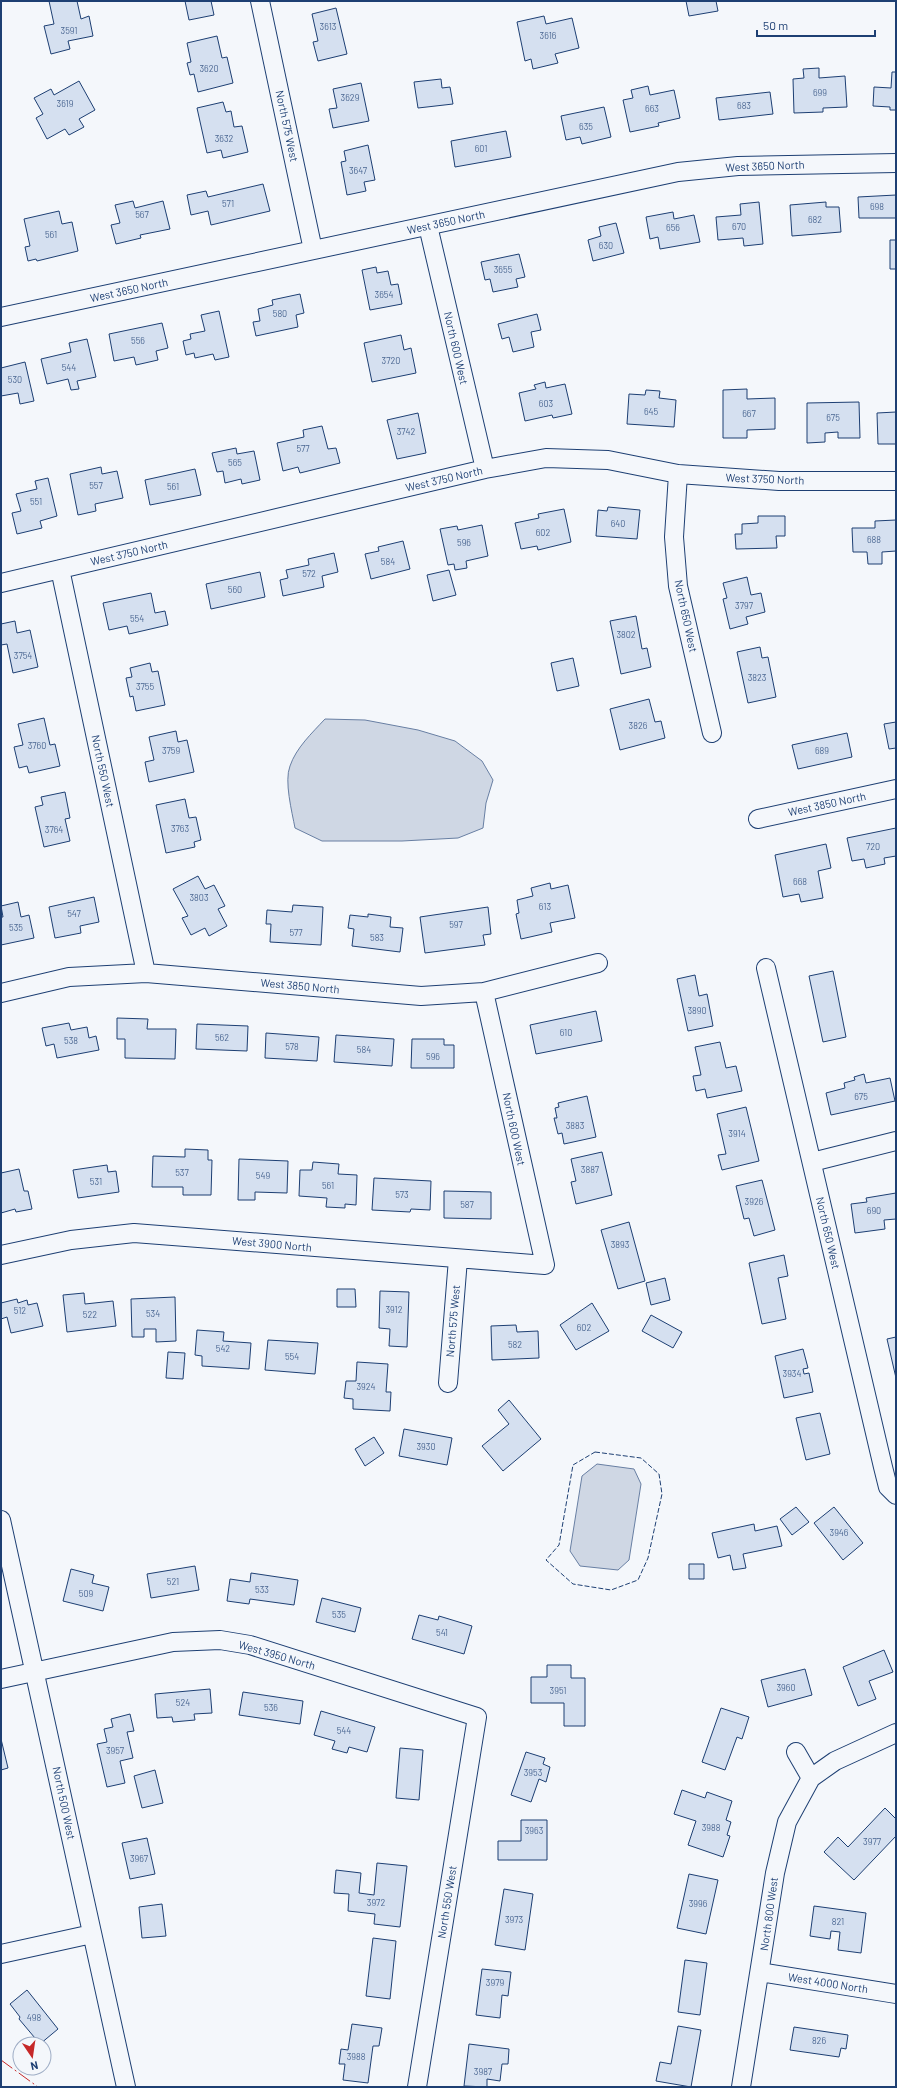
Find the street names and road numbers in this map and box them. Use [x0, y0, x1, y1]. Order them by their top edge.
street label: North 575 West [274, 89, 301, 163]
street label: West 3650 North [725, 158, 805, 173]
street label: West 3650 North [406, 207, 486, 236]
street label: West 3650 North [89, 275, 169, 304]
street label: North 600 West [442, 310, 471, 385]
street label: West 3750 North [404, 463, 484, 494]
street label: West 3750 North [725, 471, 805, 486]
street label: West 3750 North [89, 537, 169, 568]
street label: North 650 West [672, 579, 701, 653]
street label: North 550 West [89, 734, 118, 808]
street label: West 3850 North [787, 789, 867, 818]
street label: West 3850 North [260, 976, 340, 995]
street label: North 600 West [500, 1091, 529, 1167]
street label: North 650 West [814, 1196, 843, 1270]
street label: West 3900 North [232, 1234, 312, 1253]
street label: North 575 West [443, 1284, 462, 1358]
street label: West 3950 North [237, 1637, 317, 1672]
street label: North 500 West [50, 1765, 79, 1841]
street label: North 550 West [434, 1865, 459, 1939]
street label: North 800 West [757, 1876, 780, 1952]
street label: West 4000 North [787, 1970, 869, 1995]

